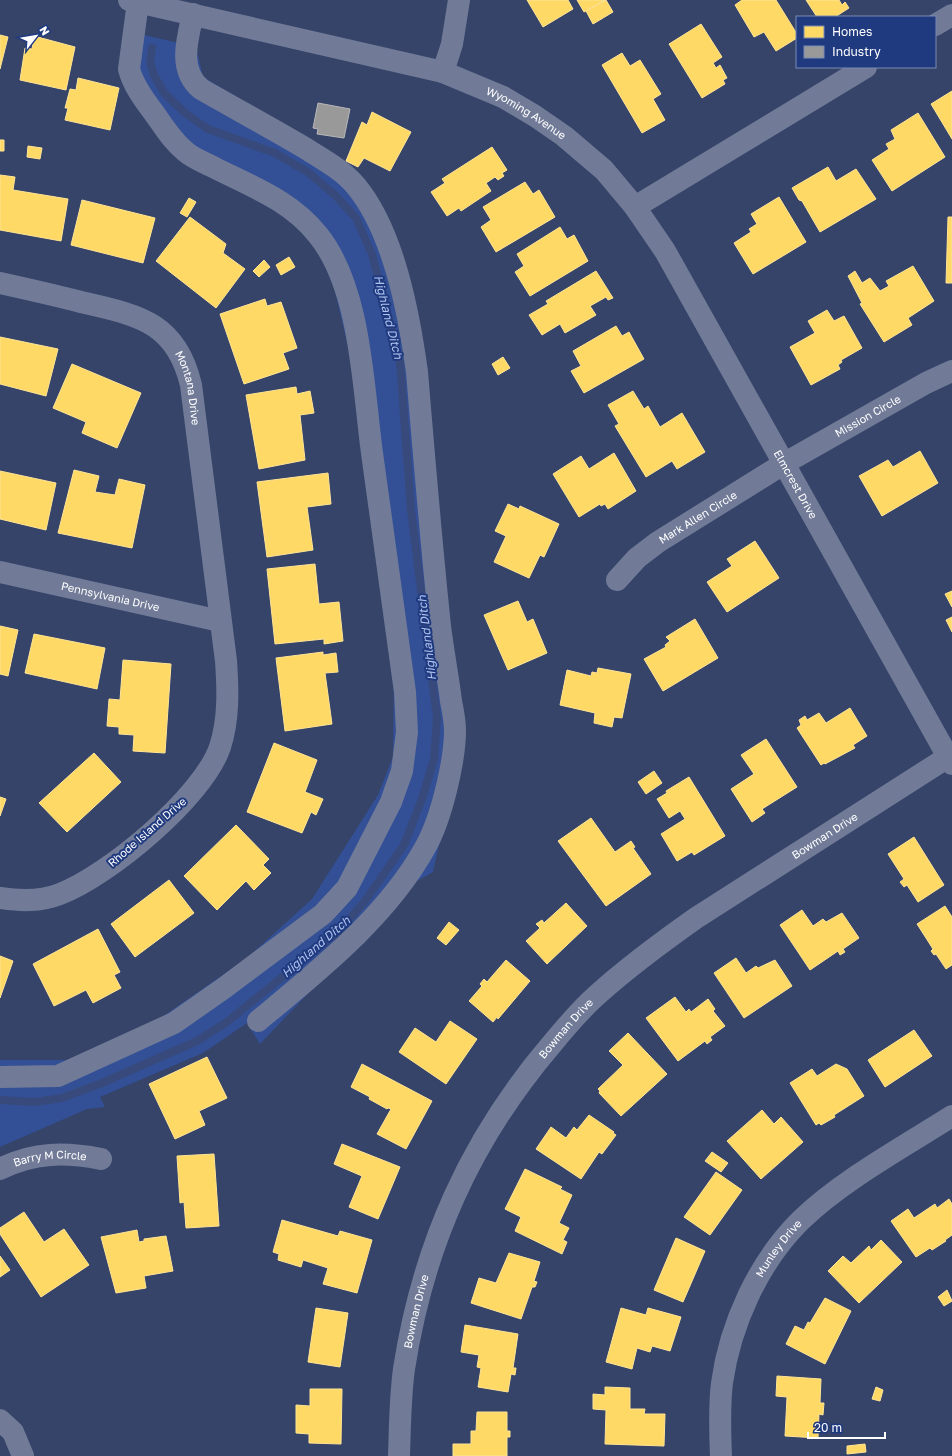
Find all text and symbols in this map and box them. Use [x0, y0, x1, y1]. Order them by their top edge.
north arrow [16, 16, 56, 56]
legend [796, 16, 936, 68]
text: N [37, 24, 53, 38]
text: Homes [832, 24, 872, 39]
text: Industry [832, 44, 881, 59]
street label: Wyoming Avenue [484, 84, 569, 141]
water label: Highland Ditch [371, 273, 406, 361]
street label: Montana Drive [173, 348, 203, 426]
street label: Mission Circle [832, 392, 903, 439]
street label: Elmcrest Drive [772, 447, 820, 521]
street label: Mark Allen Circle [656, 488, 739, 546]
street label: Pennsylvania Drive [60, 579, 161, 613]
water label: Highland Ditch [414, 594, 439, 682]
street label: Rhode Island Drive [105, 794, 188, 869]
street label: Bowman Drive [789, 809, 860, 861]
water label: Highland Ditch [278, 912, 353, 980]
street label: Bowman Drive [536, 995, 595, 1061]
street label: Barry M Circle [11, 1148, 88, 1169]
street label: Munley Drive [753, 1216, 804, 1279]
street label: Bowman Drive [401, 1273, 431, 1349]
scale bar [808, 1414, 885, 1440]
text: 20 m [814, 1420, 842, 1435]

